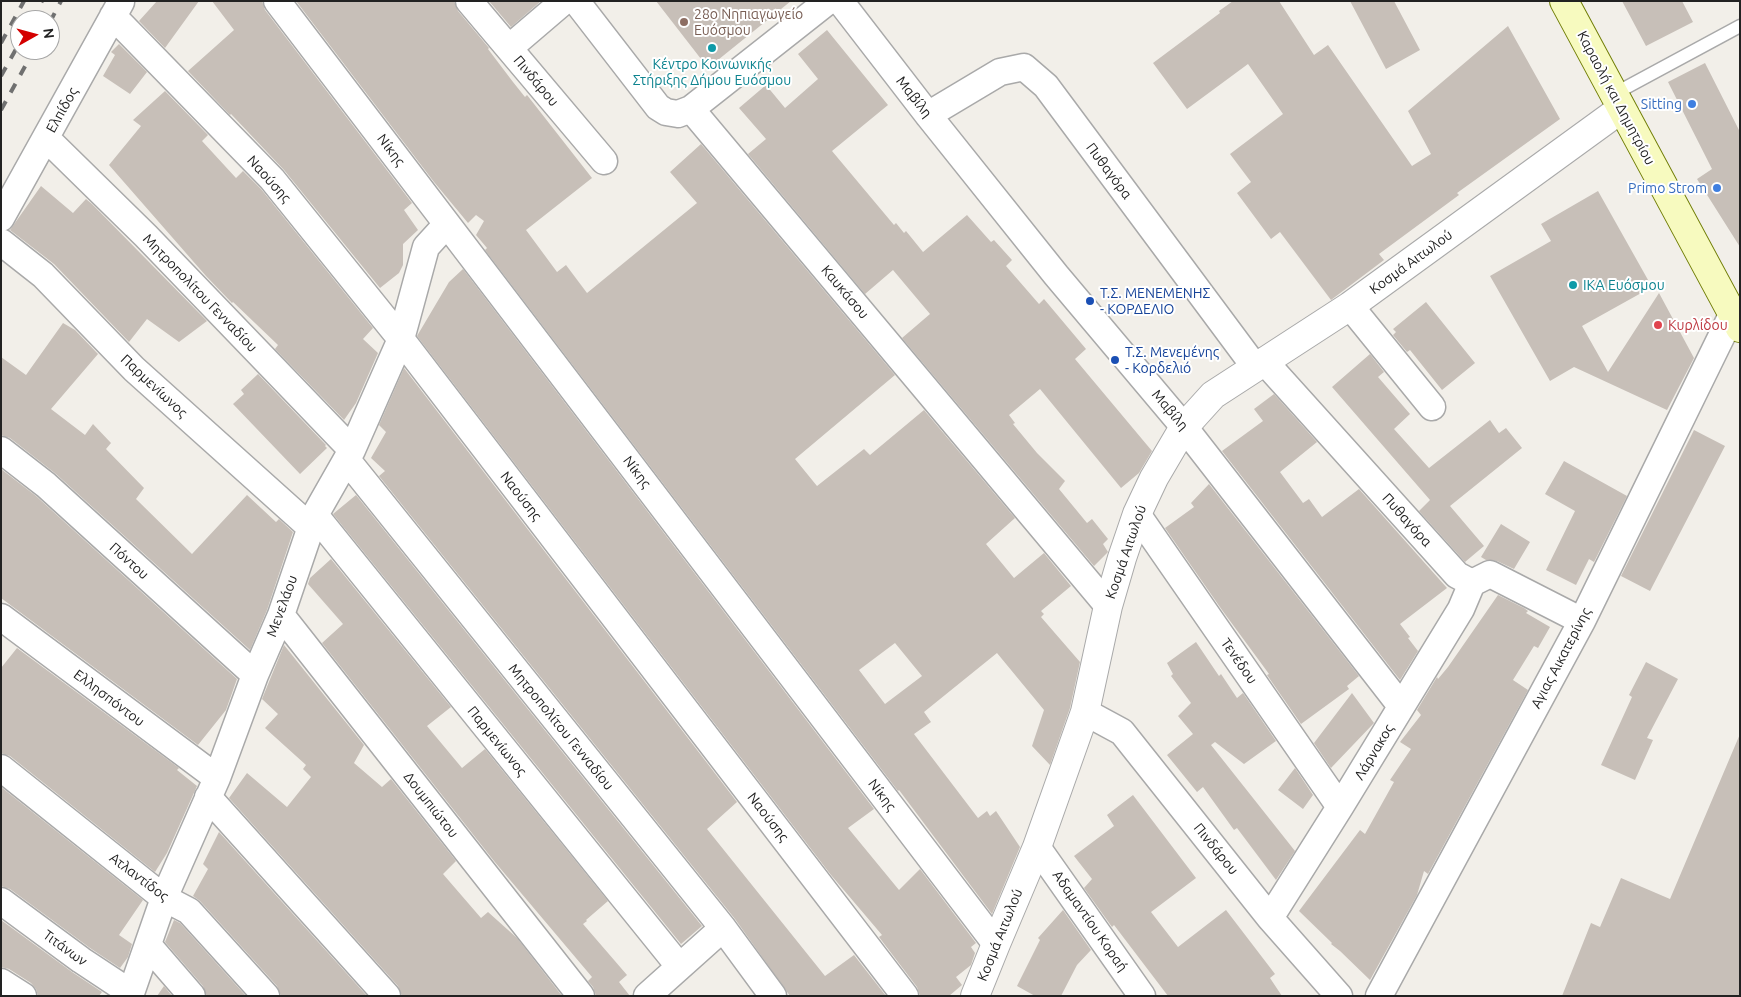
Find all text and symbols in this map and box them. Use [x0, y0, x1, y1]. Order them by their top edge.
place label: 28ο Νηπιαγωγείο Ευόσμου [694, 6, 803, 38]
north arrow [10, 10, 60, 60]
marker: 28ο Νηπιαγωγείο Ευόσμου [678, 16, 690, 28]
text: N [40, 27, 57, 39]
street label: Καραολή και Δημητρίου [1574, 28, 1658, 168]
marker: Κέντρο Κοινωνικής Στήριξης Δήμου Ευόσμου [706, 42, 718, 54]
street label: Πινδάρου [510, 52, 562, 110]
place label: Κέντρο Κοινωνικής Στήριξης Δήμου Ευόσμου [633, 56, 791, 88]
street label: Μαβίλη [893, 73, 935, 121]
street label: Ελπίδος [43, 84, 81, 136]
place label: Sitting [1641, 96, 1682, 112]
marker: Sitting [1686, 98, 1698, 110]
street label: Νίκης [374, 131, 408, 169]
street label: Πυθαγόρα [1082, 140, 1136, 202]
street label: Ναούσης [244, 152, 294, 206]
place label: Primo Strom [1628, 180, 1707, 196]
marker: Primo Strom [1711, 182, 1723, 194]
street label: Κοσμά Αιτωλού [1366, 226, 1456, 298]
street label: Μητροπολίτου Γενναδίου [139, 230, 261, 356]
street label: Καυκάσου [818, 262, 872, 322]
place label: ΙΚΑ Ευόσμου [1583, 277, 1665, 293]
marker: ΙΚΑ Ευόσμου [1567, 279, 1579, 291]
place label: Τ.Σ. ΜΕΝΕΜΕΝΗΣ - ΚΟΡΔΕΛΙΟ [1100, 285, 1210, 318]
marker: Τ.Σ. ΜΕΝΕΜΕΝΗΣ - ΚΟΡΔΕΛΙΟ [1084, 295, 1096, 307]
place label: Κυρλίδου [1668, 317, 1728, 333]
marker: Κυρλίδου [1652, 319, 1664, 331]
place label: Τ.Σ. Μενεμένης - Κορδελιό [1125, 344, 1219, 377]
street label: Παρμενίωνος [117, 351, 191, 421]
marker: Τ.Σ. Μενεμένης - Κορδελιό [1109, 354, 1121, 366]
street label: Μαβίλη [1148, 386, 1192, 434]
street label: Νίκης [620, 453, 654, 491]
street label: Ναούσης [497, 468, 545, 524]
street label: Πυθαγόρα [1379, 490, 1435, 550]
street label: Κοσμά Αιτωλού [1102, 503, 1150, 601]
street label: Πόντου [106, 539, 152, 583]
street label: Μενελάου [263, 573, 301, 639]
street label: Αγιας Αικατερίνης [1527, 605, 1595, 711]
street label: Τενέδου [1217, 635, 1261, 687]
street label: Μητροπολίτου Γενναδίου [505, 660, 617, 794]
street label: Ελλησπόντου [70, 666, 148, 730]
street label: Παρμενίωνος [464, 703, 530, 779]
street label: Λάρνακος [1351, 721, 1397, 783]
street label: Δουμπιώτου [400, 769, 462, 841]
street label: Νίκης [865, 776, 899, 814]
street label: Ναούσης [744, 789, 792, 845]
street label: Πινδάρου [1190, 820, 1242, 878]
street label: Ατλαντίδος [106, 849, 172, 905]
street label: Αδαμαντίου Κοραή [1049, 867, 1131, 975]
street label: Κοσμά Αιτωλού [974, 886, 1026, 984]
street label: Τιτάνων [40, 926, 90, 970]

